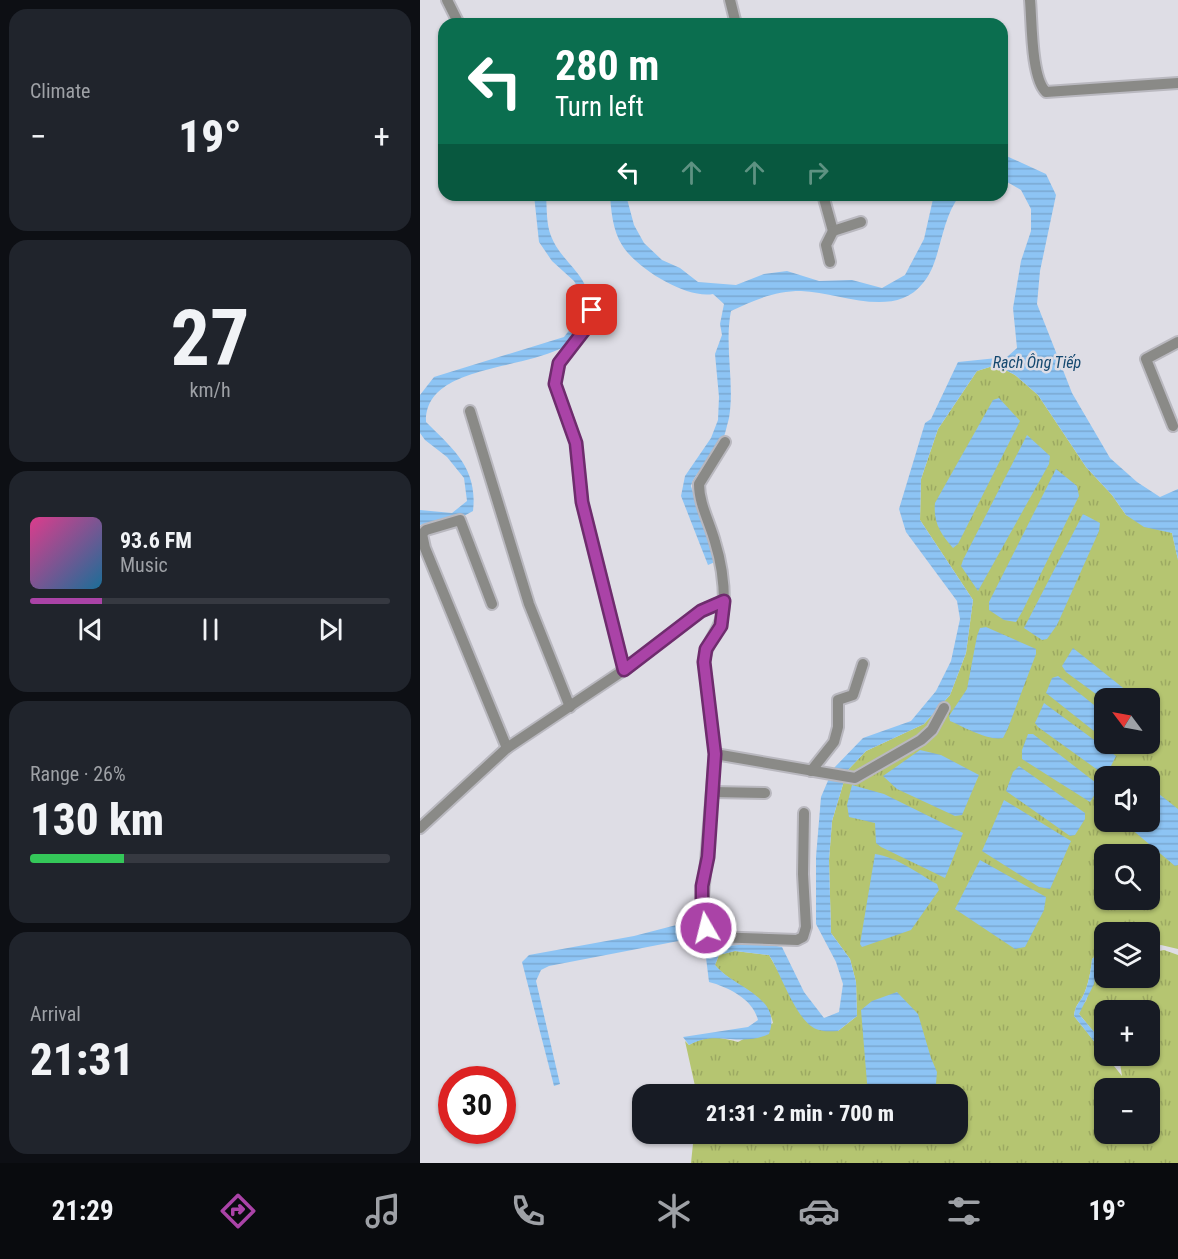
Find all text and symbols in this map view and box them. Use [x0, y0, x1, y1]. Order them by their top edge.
text: 280 m [555, 41, 660, 90]
icon: left [456, 42, 534, 120]
text: Climate [30, 79, 90, 103]
text: Turn left [555, 91, 644, 123]
text: 19° [178, 110, 242, 163]
text: − [30, 117, 47, 156]
text: + [374, 117, 390, 156]
icon: left [612, 156, 645, 189]
icon: ahead [675, 156, 708, 189]
icon: ahead [738, 156, 771, 189]
icon: right [801, 156, 834, 189]
pin [566, 284, 617, 335]
text: 27 [171, 293, 249, 384]
icon: arrive [575, 293, 608, 326]
water label: Rạch Ông Tiếp [993, 353, 1081, 372]
text: km/h [189, 378, 231, 402]
text: 93.6 FM [120, 528, 192, 553]
text: Music [120, 553, 168, 577]
icon: previous [74, 613, 107, 646]
icon: pause [194, 613, 227, 646]
icon: next [314, 613, 347, 646]
north arrow [1094, 688, 1160, 754]
map controls [1094, 688, 1160, 1144]
text: Range · 26% [30, 762, 126, 786]
button: sound [1094, 766, 1160, 832]
text: 130 km [30, 793, 164, 846]
button: search [1094, 844, 1160, 910]
position arrow [674, 896, 738, 960]
button: layers [1094, 922, 1160, 988]
button: + [1094, 1000, 1160, 1066]
text: Arrival [30, 1002, 81, 1026]
text: 21:31 [30, 1033, 134, 1086]
speed limit sign: 30 [438, 1066, 516, 1144]
button: − [1094, 1078, 1160, 1144]
text: 21:31 · 2 min · 700 m [706, 1101, 894, 1126]
icon: directions [217, 1190, 259, 1232]
icon: music [362, 1190, 404, 1232]
icon: phone [507, 1190, 549, 1232]
icon: climate [653, 1190, 695, 1232]
icon: car [798, 1190, 840, 1232]
icon: filters [943, 1190, 985, 1232]
text: 21:29 [52, 1195, 114, 1227]
text: 19° [1088, 1195, 1126, 1227]

